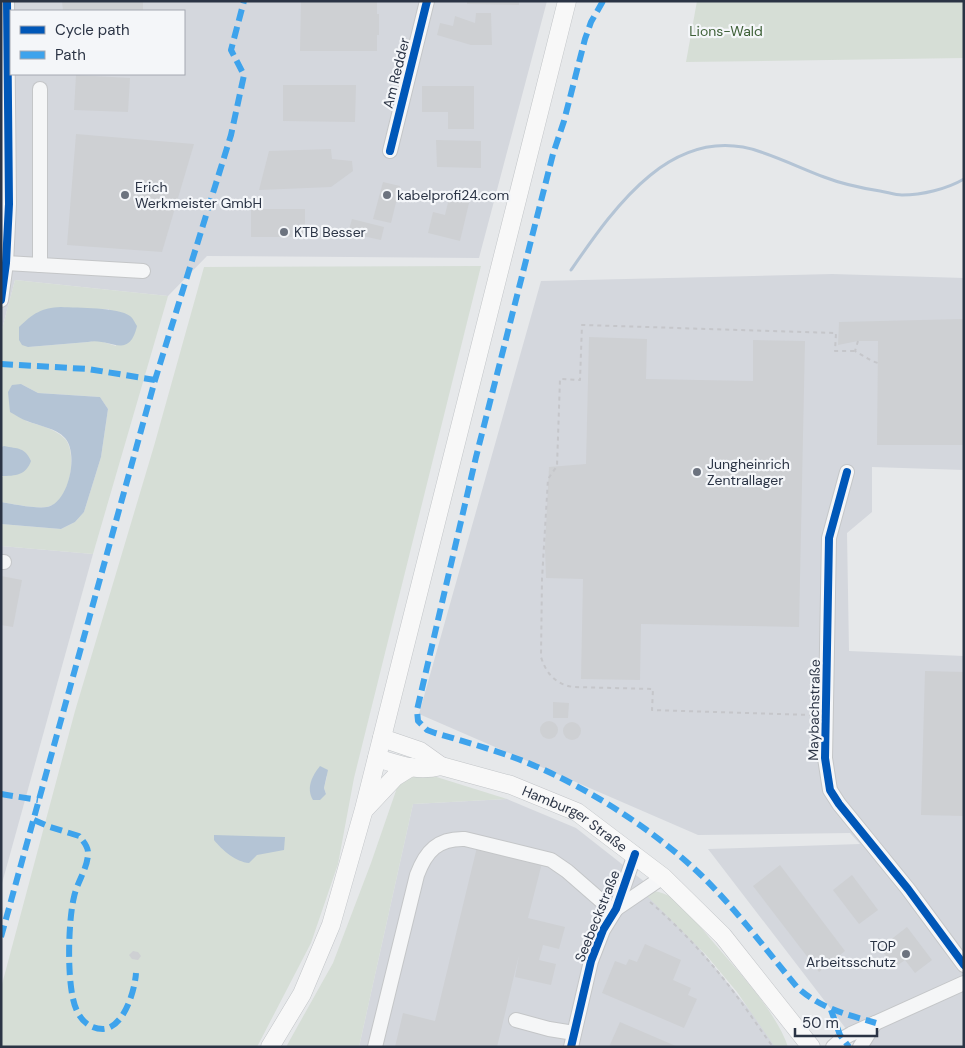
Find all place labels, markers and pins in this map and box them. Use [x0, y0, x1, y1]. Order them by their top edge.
place label: Erich Werkmeister GmbH [135, 178, 262, 212]
place label: kabelprofi24.com [397, 186, 509, 204]
marker: Erich Werkmeister GmbH [119, 189, 131, 201]
marker: kabelprofi24.com [381, 189, 393, 201]
place label: KTB Besser [294, 223, 366, 241]
marker: KTB Besser [278, 226, 290, 238]
place label: Jungheinrich Zentrallager [707, 455, 790, 489]
marker: Jungheinrich Zentrallager [691, 466, 703, 478]
place label: TOP Arbeitsschutz [806, 937, 896, 971]
marker: TOP Arbeitsschutz [900, 948, 912, 960]

